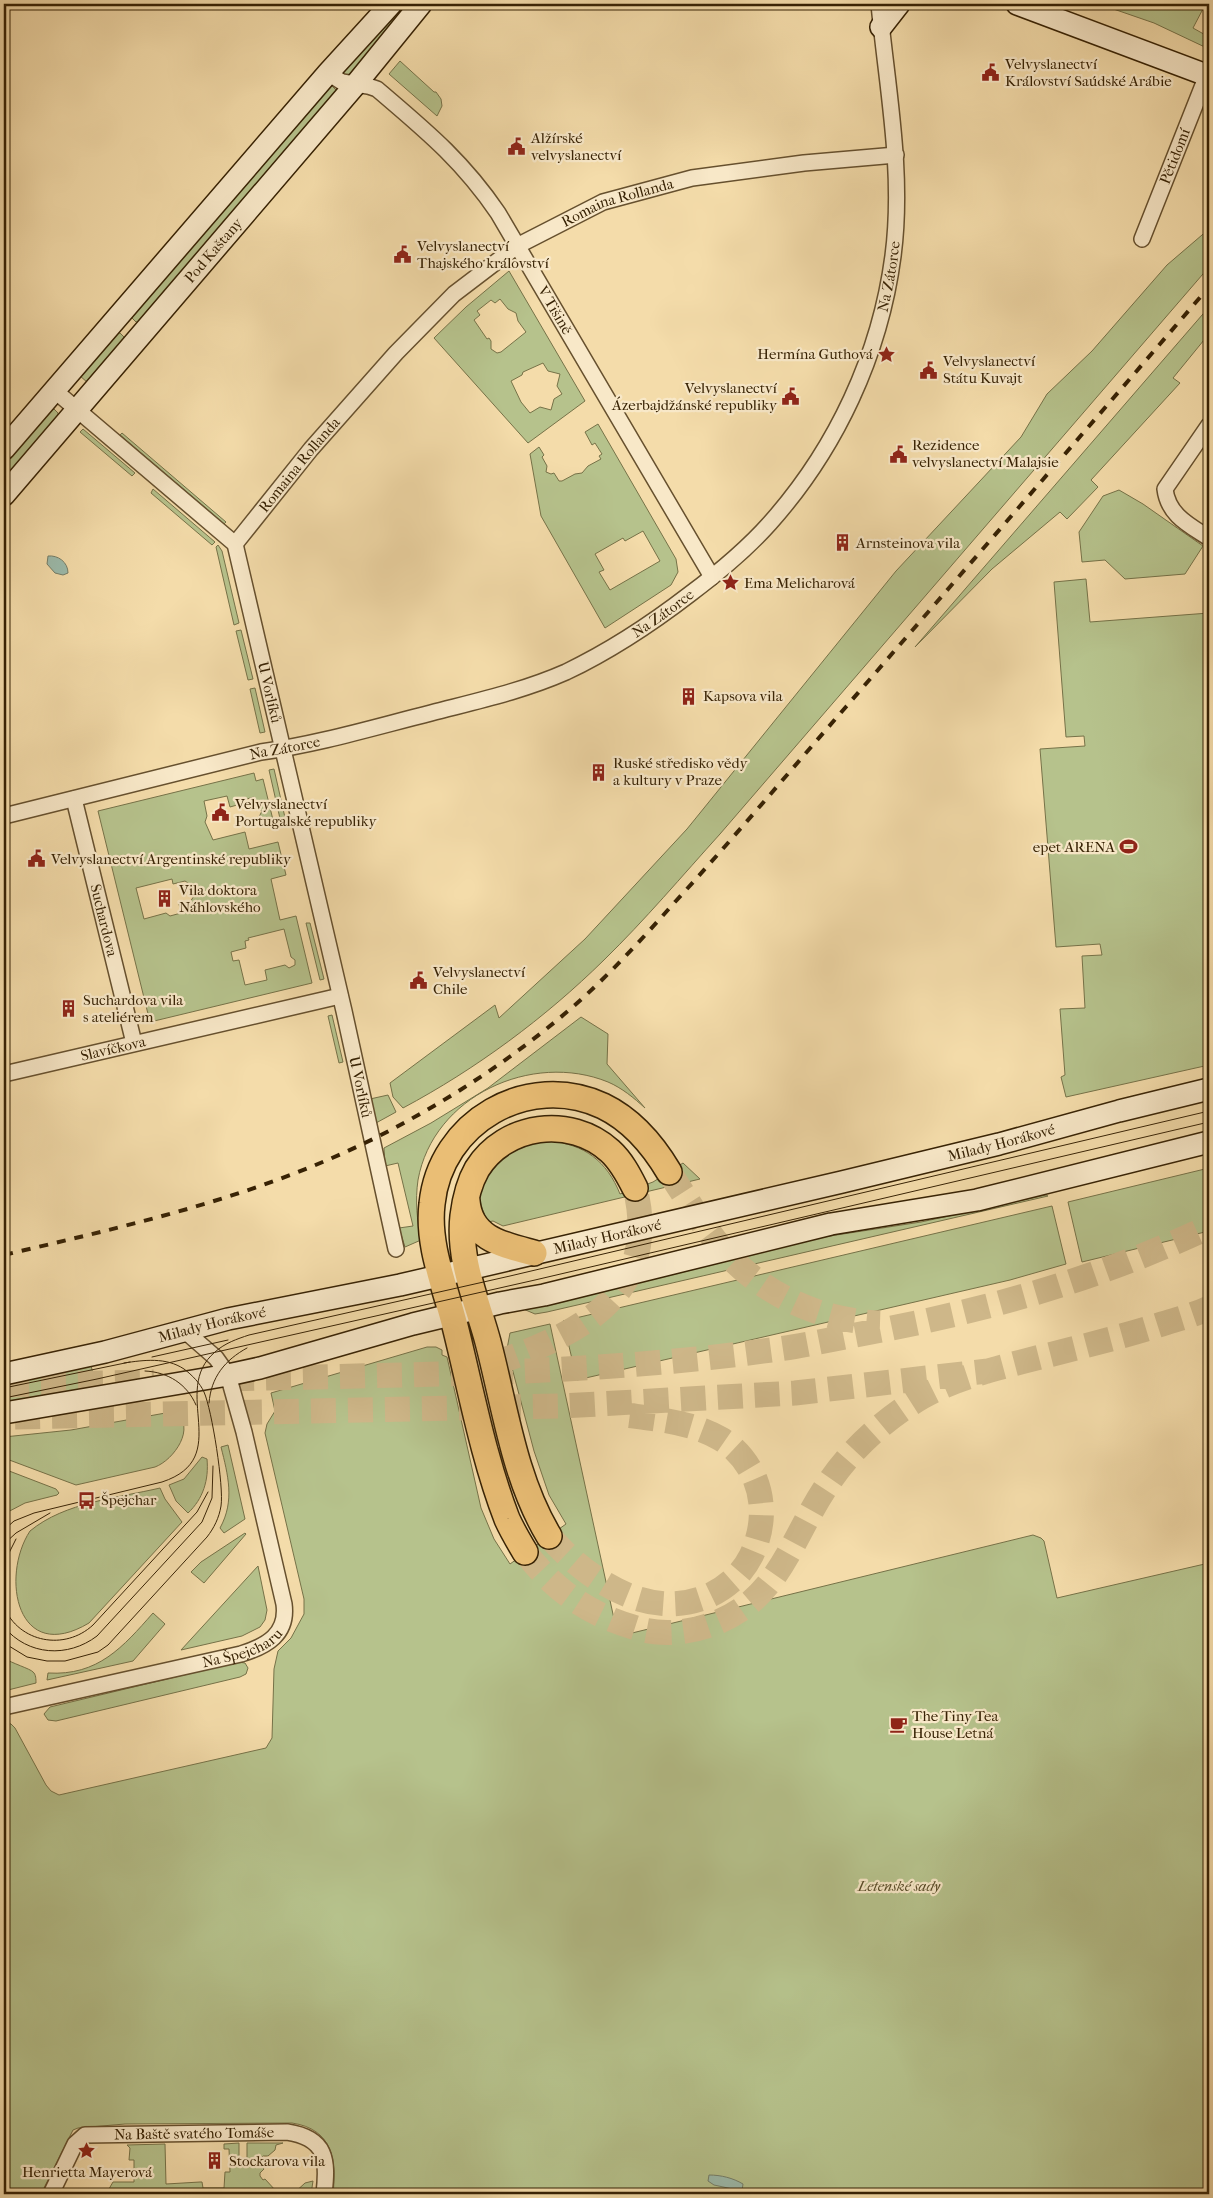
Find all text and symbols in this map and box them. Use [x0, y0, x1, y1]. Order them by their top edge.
place label: Velvyslanectví Království Saúdské Arábie [1004, 55, 1172, 90]
public building icon: Velvyslanectví Království Saúdské Arábie [981, 63, 1001, 83]
street label: Pětidomí [1156, 125, 1194, 187]
place label: Alžírské velvyslanectví [530, 129, 622, 164]
public building icon: Alžírské velvyslanectví [507, 137, 527, 157]
street label: Romaina Rollanda [558, 174, 677, 231]
street label: Pod Kaštany [181, 213, 247, 287]
place label: Velvyslanectví Thajského království [416, 237, 550, 272]
street label: Na Zátorce [874, 240, 904, 314]
public building icon: Velvyslanectví Thajského království [393, 245, 413, 265]
street label: V Tišině [533, 282, 577, 338]
place icon: Hermína Guthová [877, 344, 897, 364]
place label: Hermína Guthová [757, 345, 874, 363]
place label: Velvyslanectví Státu Kuvajt [942, 352, 1036, 387]
public building icon: Velvyslanectví Státu Kuvajt [919, 360, 939, 380]
place label: Velvyslanectví Ázerbajdžánské republiky [611, 379, 778, 414]
public building icon: Velvyslanectví Ázerbajdžánské republiky [781, 387, 801, 407]
street label: Romaina Rollanda [255, 413, 345, 516]
place label: Rezidence velvyslanectví Malajsie [912, 436, 1059, 471]
public building icon: Rezidence velvyslanectví Malajsie [888, 444, 908, 464]
building icon: Arnsteinova vila [832, 533, 852, 553]
place label: Arnsteinova vila [855, 534, 961, 552]
place icon: Ema Melicharová [720, 573, 740, 593]
place label: Ema Melicharová [744, 574, 856, 592]
street label: Na Zátorce [629, 585, 698, 642]
street label: U Vorlíků [254, 660, 286, 725]
building icon: Kapsova vila [679, 686, 699, 706]
place label: Kapsova vila [703, 687, 784, 705]
street label: Na Zátorce [248, 732, 322, 764]
place label: Ruské středisko vědy a kultury v Praze [613, 754, 748, 789]
building icon: Ruské středisko vědy a kultury v Praze [589, 762, 609, 782]
place label: Velvyslanectví Portugalské republiky [234, 795, 378, 830]
public building icon: Velvyslanectví Portugalské republiky [211, 803, 231, 823]
sports icon: epet ARENA [1119, 837, 1139, 857]
place label: epet ARENA [1033, 838, 1115, 856]
public building icon: Velvyslanectví Argentinské republiky [27, 849, 47, 869]
place label: Velvyslanectví Argentinské republiky [50, 850, 292, 868]
place label: Vila doktora Náhlovského [178, 881, 261, 916]
street label: Suchardova [86, 882, 122, 960]
building icon: Vila doktora Náhlovského [155, 889, 175, 909]
place label: Velvyslanectví Chile [432, 963, 526, 998]
public building icon: Velvyslanectví Chile [409, 971, 429, 991]
place label: Suchardova vila s ateliérem [83, 991, 184, 1026]
building icon: Suchardova vila s ateliérem [59, 999, 79, 1019]
street label: Slavíčkova [79, 1032, 148, 1065]
street label: U Vorlíků [345, 1055, 376, 1120]
street label: Milady Horákové [946, 1120, 1058, 1165]
street label: Milady Horákové [552, 1215, 664, 1258]
street label: Milady Horákové [156, 1303, 268, 1346]
bus stop icon: Špejchar [77, 1490, 97, 1510]
place label: Špejchar [101, 1491, 157, 1509]
street label: Na Špejcharu [201, 1625, 287, 1671]
place label: The Tiny Tea House Letná [912, 1707, 999, 1742]
cafe icon: The Tiny Tea House Letná [888, 1715, 908, 1735]
park label: Letenské sady [857, 1877, 941, 1895]
street label: Na Baště svatého Tomáše [114, 2123, 275, 2144]
place icon: Henrietta Mayerová [77, 2141, 97, 2161]
building icon: Stockarova vila [205, 2151, 225, 2171]
place label: Stockarova vila [229, 2152, 326, 2170]
place label: Henrietta Mayerová [22, 2163, 153, 2181]

